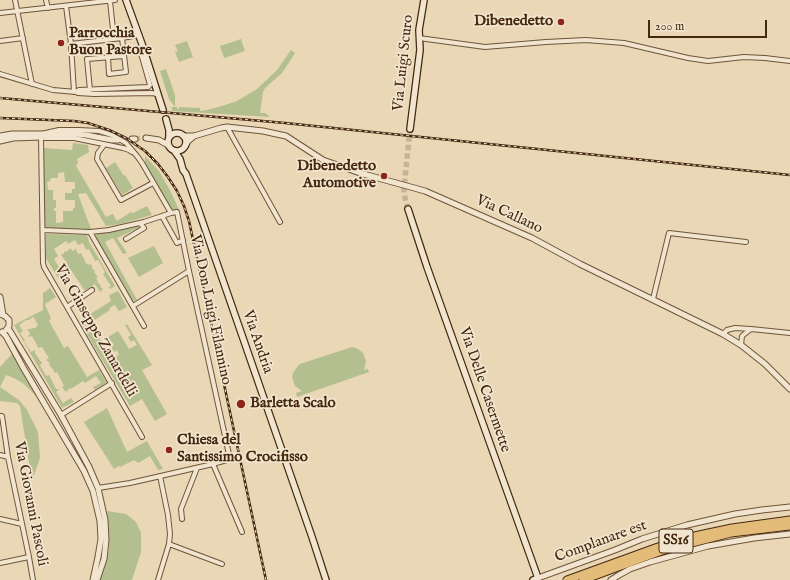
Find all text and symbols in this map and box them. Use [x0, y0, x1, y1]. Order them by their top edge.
scale bar [650, 12, 769, 38]
place label: Dibenedetto [474, 13, 553, 31]
street label: Via Luigi Scuro [390, 14, 418, 112]
marker: Dibenedetto [556, 17, 566, 27]
text: 200 m [655, 19, 684, 34]
place label: Parrocchia Buon Pastore [69, 25, 152, 60]
marker: Parrocchia Buon Pastore [56, 38, 66, 48]
place label: Dibenedetto Automotive [297, 158, 376, 193]
marker: Dibenedetto Automotive [379, 171, 389, 181]
street label: Via Callano [473, 192, 545, 238]
street label: Via Don Luigi Filannino [185, 233, 235, 387]
street label: Via Giuseppe Zanardelli [50, 262, 140, 400]
street label: Via Andria [238, 308, 276, 376]
street label: Via Delle Casermette [454, 325, 514, 455]
place label: Barletta Scalo [250, 395, 336, 413]
marker: Barletta Scalo [235, 398, 247, 410]
place label: Chiesa del Santissimo Crocifisso [177, 432, 308, 467]
street label: Via Giovanni Pascoli [9, 440, 51, 568]
marker: Chiesa del Santissimo Crocifisso [164, 445, 174, 455]
street label: Complanare est [553, 517, 649, 567]
road number: SS16 [659, 529, 693, 553]

